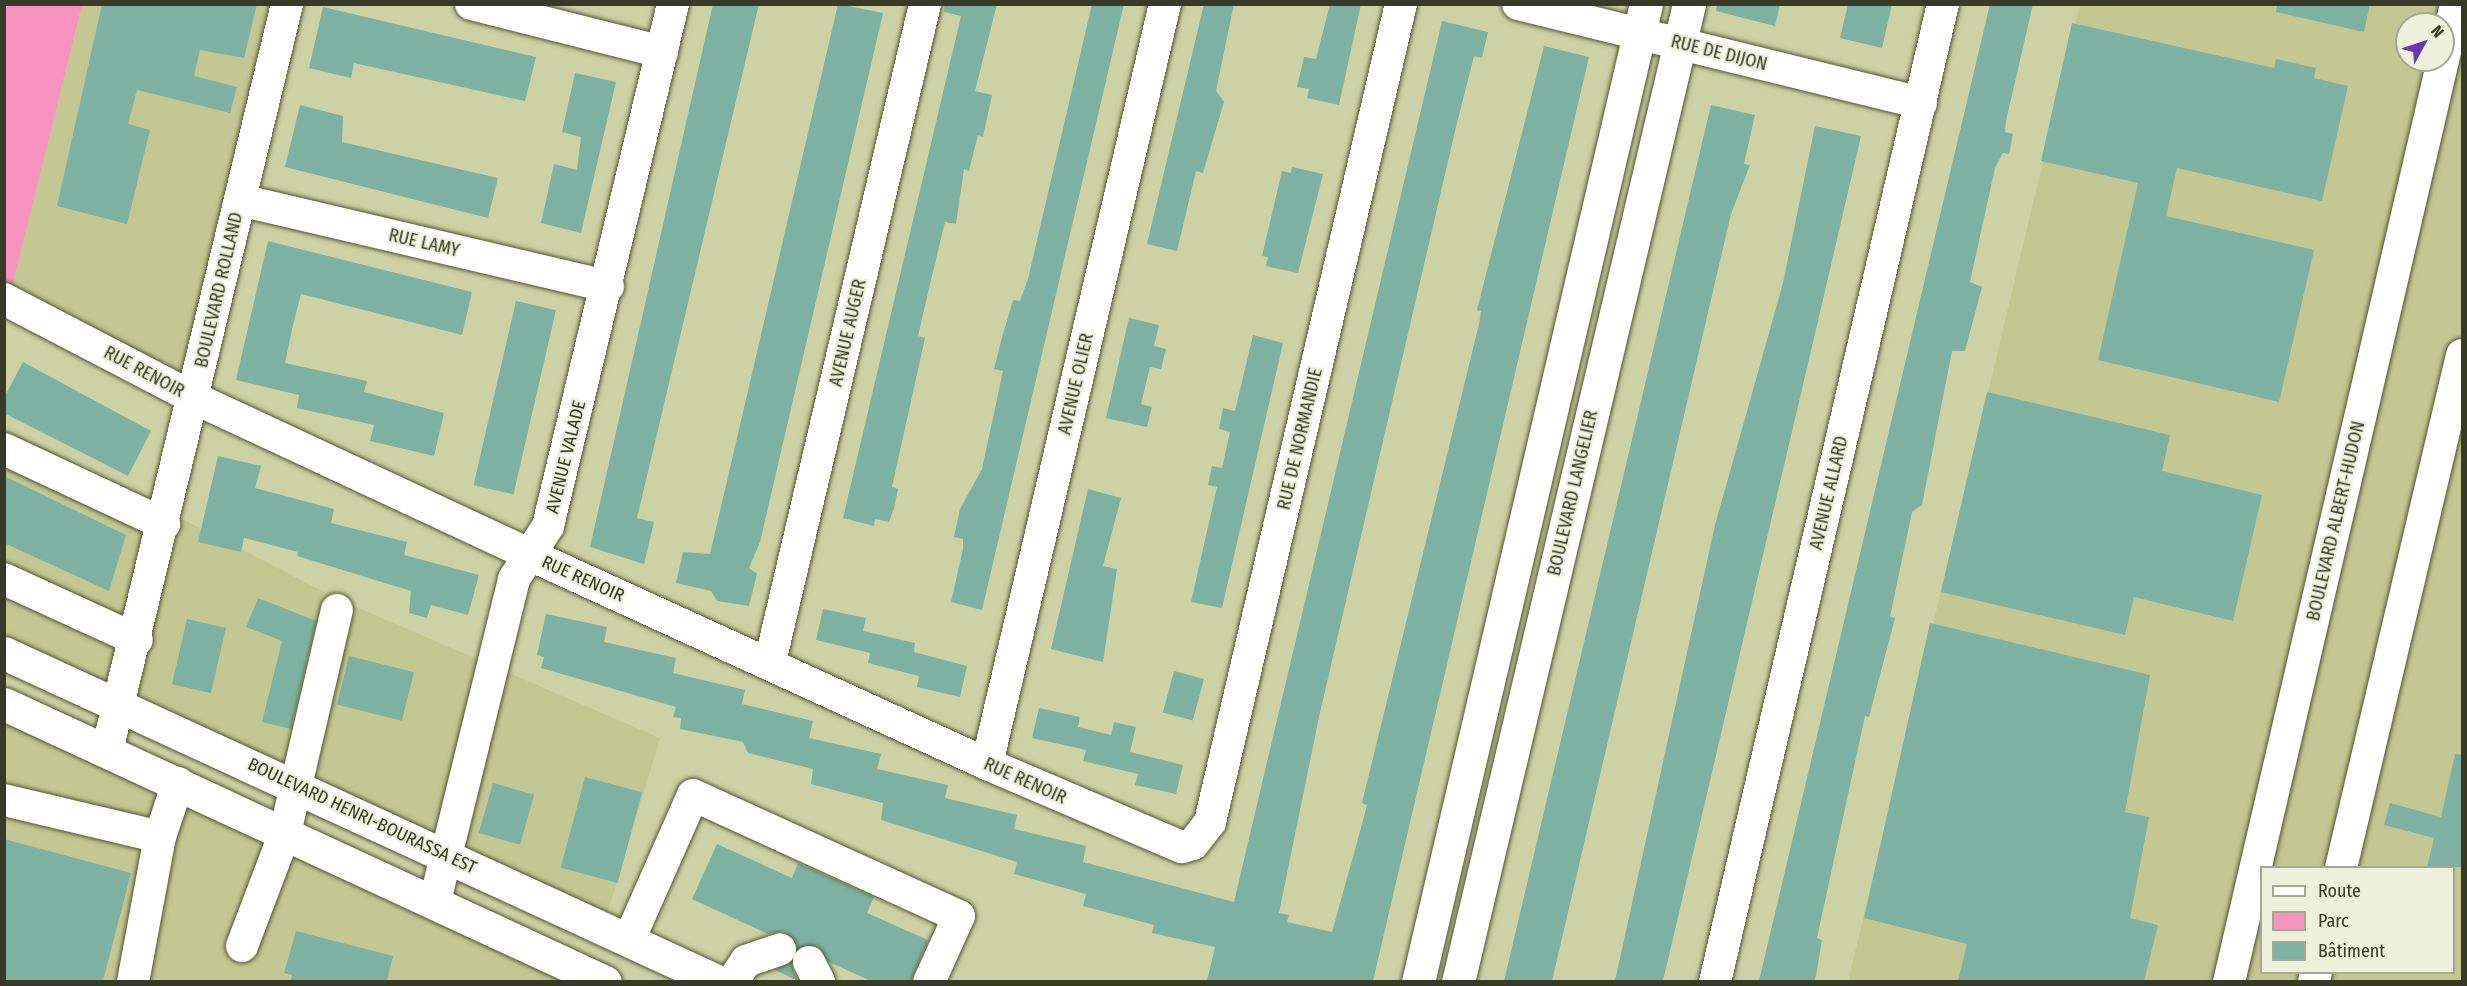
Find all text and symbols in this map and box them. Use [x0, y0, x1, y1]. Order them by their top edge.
north arrow [2395, 12, 2455, 72]
text: N [2427, 22, 2448, 41]
street label: RUE DE DIJON [1669, 31, 1769, 75]
street label: BOULEVARD ROLLAND [191, 210, 247, 370]
street label: RUE LAMY [387, 224, 461, 262]
street label: AVENUE AUGER [825, 277, 871, 389]
street label: AVENUE OLIER [1054, 331, 1098, 437]
street label: RUE RENOIR [100, 342, 188, 402]
street label: RUE DE NORMANDIE [1273, 366, 1327, 512]
street label: AVENUE VALADE [542, 398, 590, 516]
street label: BOULEVARD LANGELIER [1543, 408, 1603, 578]
street label: BOULEVARD ALBERT-HUDON [2302, 419, 2370, 623]
street label: AVENUE ALLARD [1805, 434, 1853, 552]
street label: RUE RENOIR [538, 551, 628, 607]
street label: BOULEVARD HENRI-BOURASSA EST [244, 753, 480, 879]
street label: RUE RENOIR [980, 753, 1070, 809]
legend [2260, 866, 2455, 974]
text: Route [2318, 880, 2361, 902]
text: Parc [2318, 910, 2349, 932]
text: Bâtiment [2318, 940, 2385, 962]

